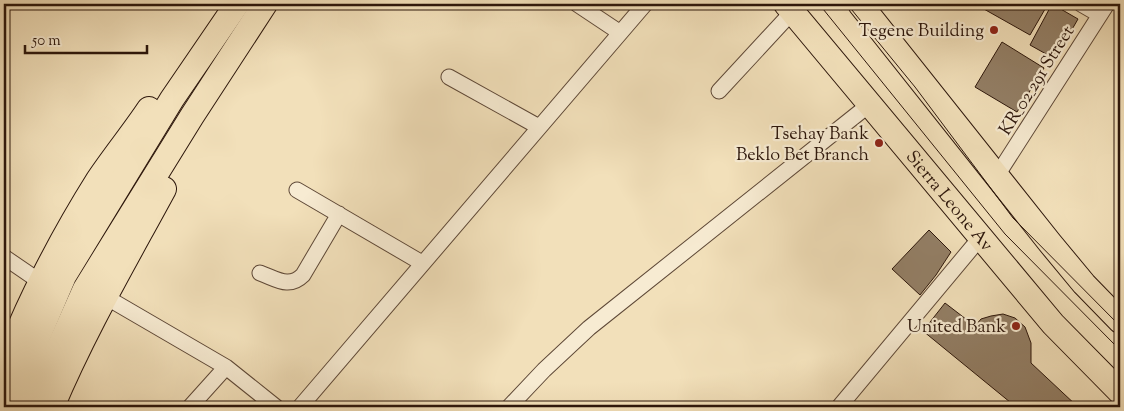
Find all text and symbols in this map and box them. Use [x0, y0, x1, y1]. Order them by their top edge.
place label: Tegene Building [859, 19, 984, 45]
street label: KR_02_291 Street [994, 21, 1082, 141]
scale bar [25, 22, 148, 54]
marker: Tegene Building [988, 24, 1000, 36]
text: 50 m [31, 31, 61, 52]
place label: Tsehay Bank Beklo Bet Branch [736, 122, 869, 169]
marker: Tsehay Bank Beklo Bet Branch [873, 137, 885, 149]
street label: Sierra Leone Av [899, 146, 999, 258]
place label: United Bank [907, 315, 1006, 341]
marker: United Bank [1010, 320, 1022, 332]

